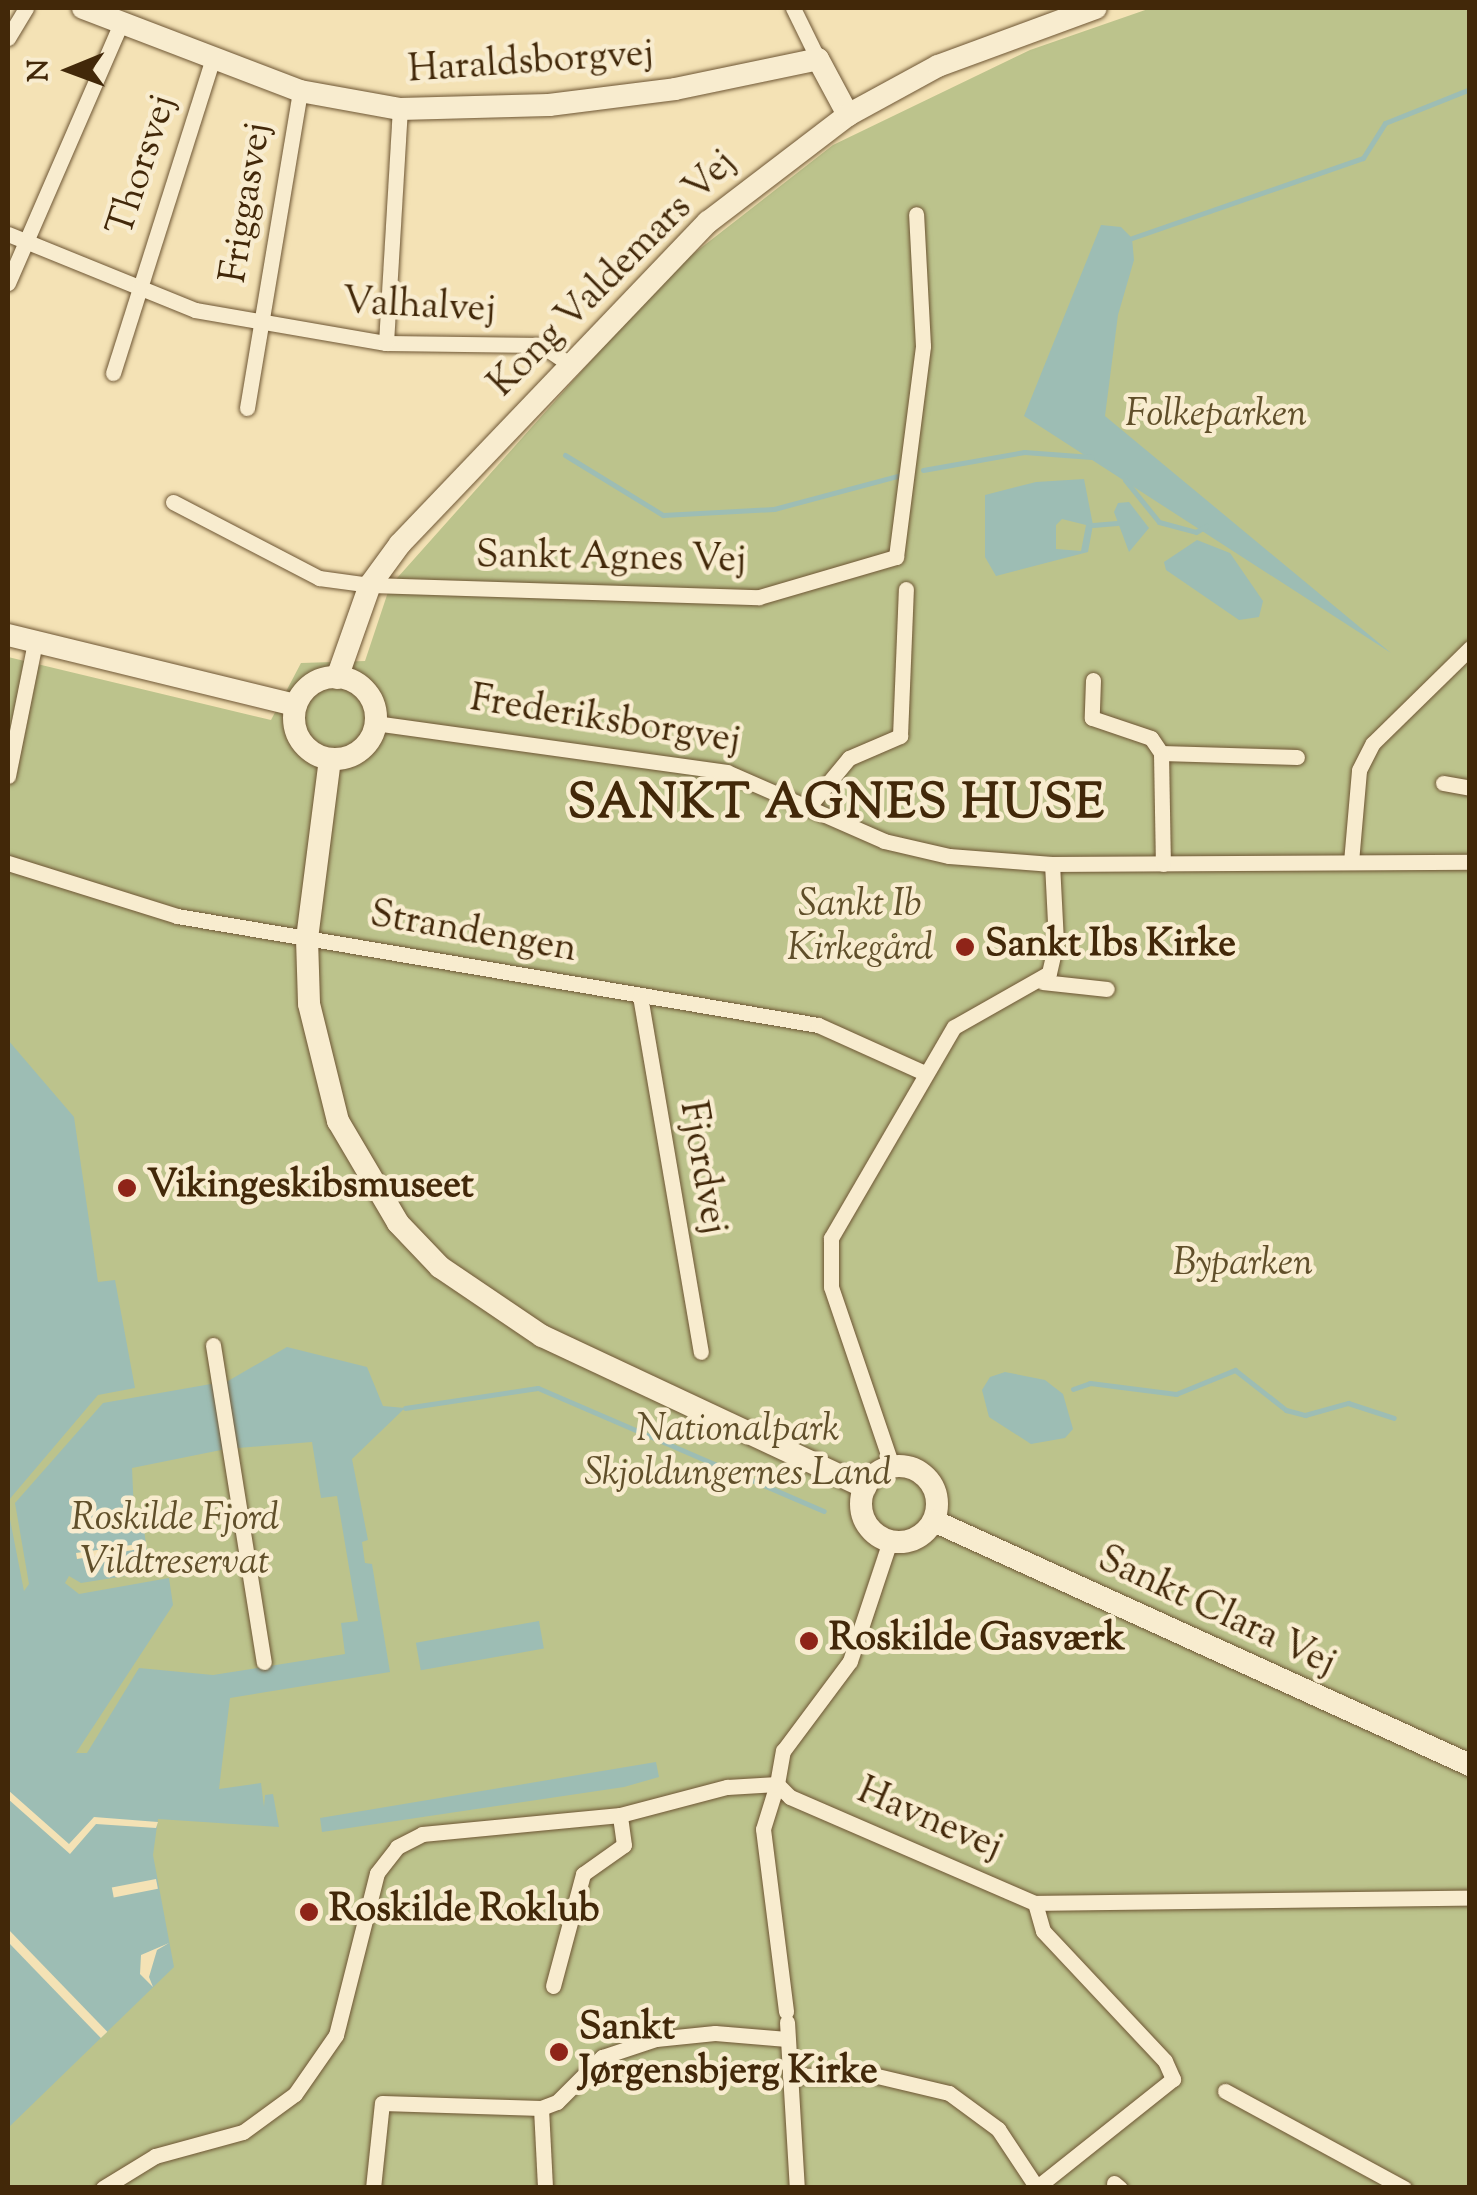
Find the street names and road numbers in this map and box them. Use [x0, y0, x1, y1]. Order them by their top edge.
street label: Haraldsborgvej [407, 33, 655, 95]
street label: Thorsvej [100, 90, 188, 242]
street label: Friggasvej [213, 120, 283, 286]
street label: Kong Valdemars Vej [481, 142, 747, 408]
street label: Valhalvej [341, 281, 497, 335]
street label: Sankt Agnes Vej [475, 535, 747, 585]
street label: Frederiksborgvej [467, 678, 743, 766]
street label: Strandengen [366, 893, 580, 975]
street label: Fjordvej [667, 1098, 735, 1238]
street label: Sankt Clara Vej [1090, 1538, 1342, 1688]
street label: Havnevej [850, 1770, 1008, 1872]

